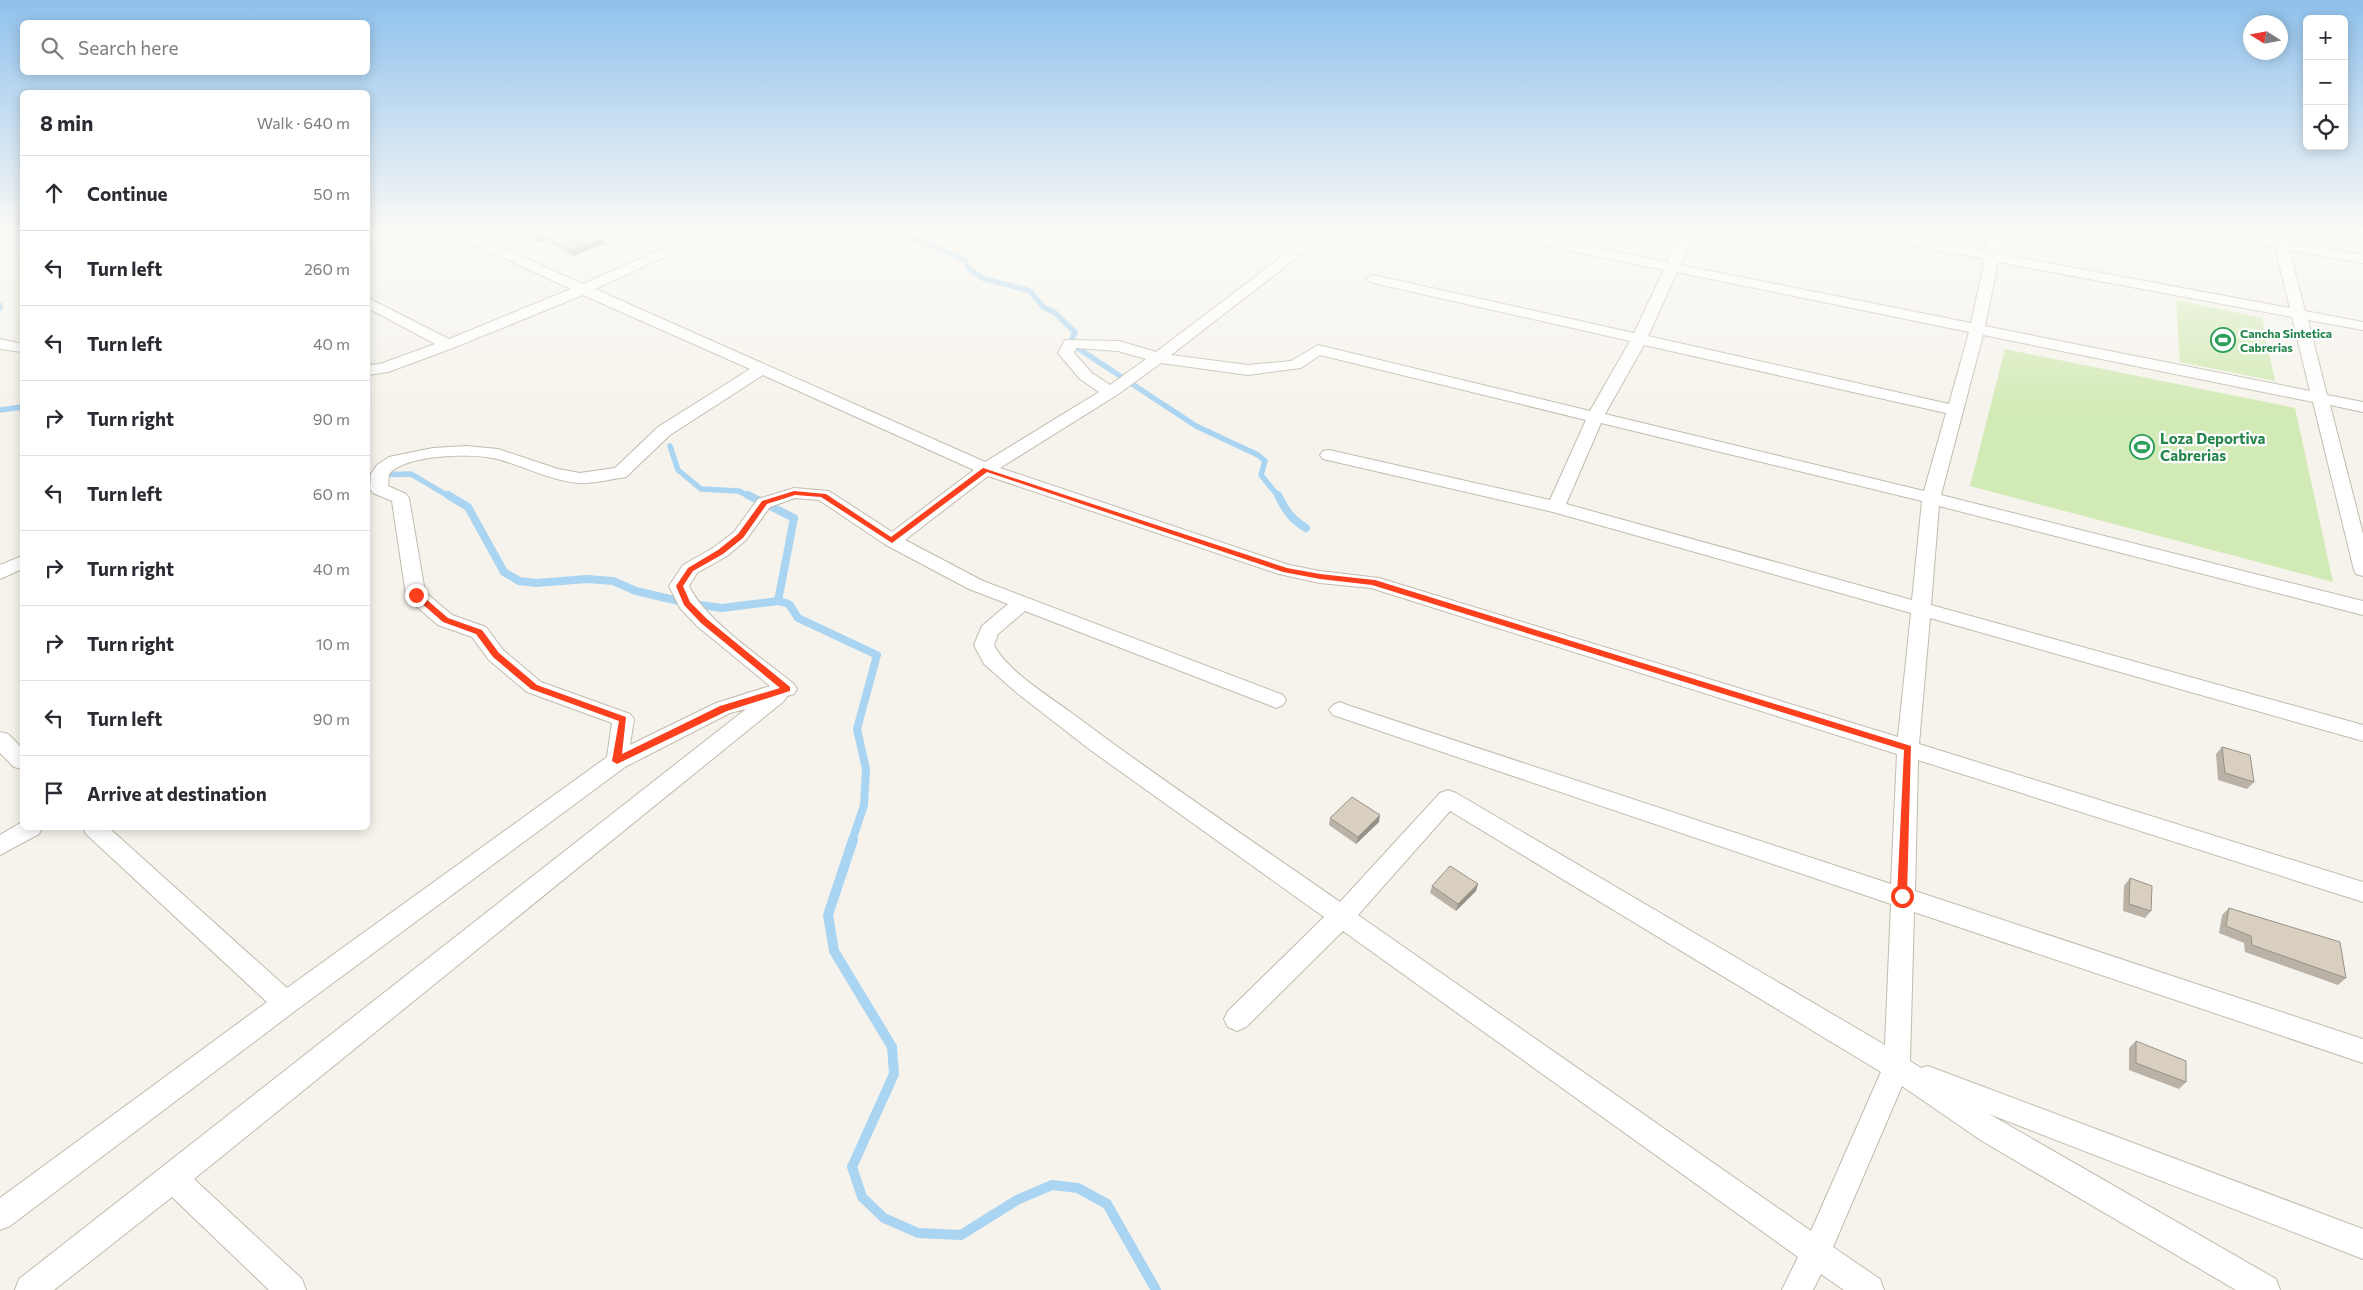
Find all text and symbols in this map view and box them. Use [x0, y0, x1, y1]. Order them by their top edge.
north arrow [2243, 15, 2288, 60]
map controls [2303, 15, 2348, 150]
button: + [2303, 15, 2348, 60]
search box [20, 20, 370, 75]
icon: search [38, 34, 66, 62]
text: Search here [78, 36, 178, 59]
button: − [2303, 60, 2348, 105]
button: locate [2303, 105, 2348, 150]
text: 8 min [40, 110, 93, 135]
text: Walk · 640 m [257, 113, 350, 132]
icon: ahead [40, 179, 68, 207]
text: Continue [87, 182, 167, 205]
text: 50 m [313, 184, 350, 203]
icon: left [40, 254, 68, 282]
text: Turn left [87, 257, 162, 280]
text: 260 m [304, 259, 350, 278]
place label: Cancha Sintetica Cabrerias [2240, 326, 2332, 354]
sports icon: Cancha Sintetica Cabrerias [2210, 327, 2236, 353]
icon: left [40, 329, 68, 357]
text: Turn left [87, 332, 162, 355]
text: 40 m [313, 334, 350, 353]
icon: right [40, 404, 68, 432]
text: Turn right [87, 407, 174, 430]
text: 90 m [313, 409, 350, 428]
place label: Loza Deportiva Cabrerias [2160, 429, 2266, 464]
sports icon: Loza Deportiva Cabrerias [2129, 434, 2155, 460]
icon: left [40, 479, 68, 507]
text: Turn left [87, 482, 162, 505]
text: 60 m [313, 484, 350, 503]
icon: right [40, 554, 68, 582]
text: Turn right [87, 557, 174, 580]
text: 40 m [313, 559, 350, 578]
route end [405, 584, 428, 607]
icon: right [40, 629, 68, 657]
text: Turn right [87, 632, 174, 655]
text: 10 m [316, 634, 350, 653]
icon: left [40, 704, 68, 732]
text: Turn left [87, 707, 162, 730]
text: 90 m [313, 709, 350, 728]
icon: arrive [40, 779, 68, 807]
text: Arrive at destination [87, 782, 267, 805]
route start [1891, 885, 1914, 908]

